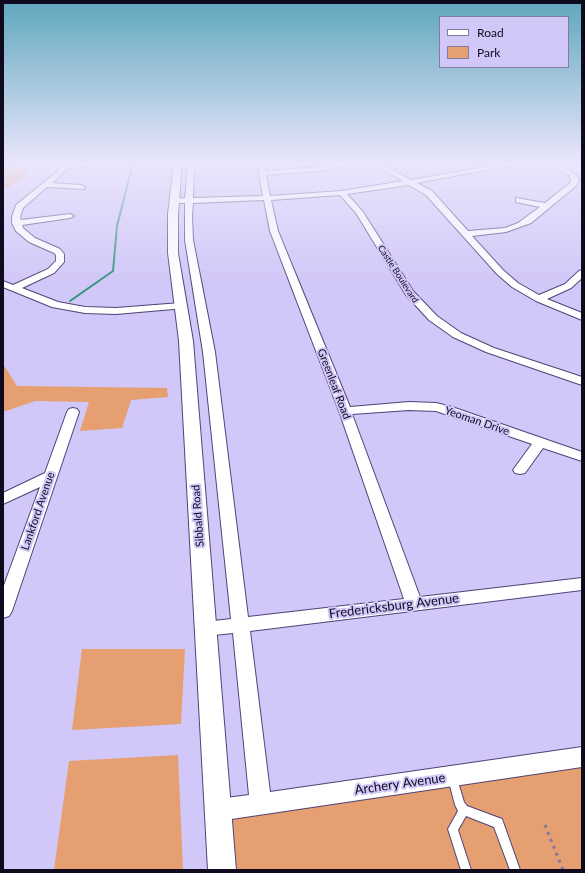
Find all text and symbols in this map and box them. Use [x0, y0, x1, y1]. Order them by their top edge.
legend [439, 16, 569, 68]
text: Road [477, 25, 504, 40]
text: Park [477, 45, 500, 60]
street label: Castle Boulevard [375, 243, 421, 305]
street label: Greenleaf Road [315, 347, 353, 421]
street label: Yeoman Drive [443, 404, 511, 438]
street label: Lankford Avenue [18, 470, 58, 552]
street label: Sibbald Road [189, 484, 207, 548]
street label: Fredericksburg Avenue [328, 590, 460, 622]
street label: Archery Avenue [354, 770, 446, 798]

